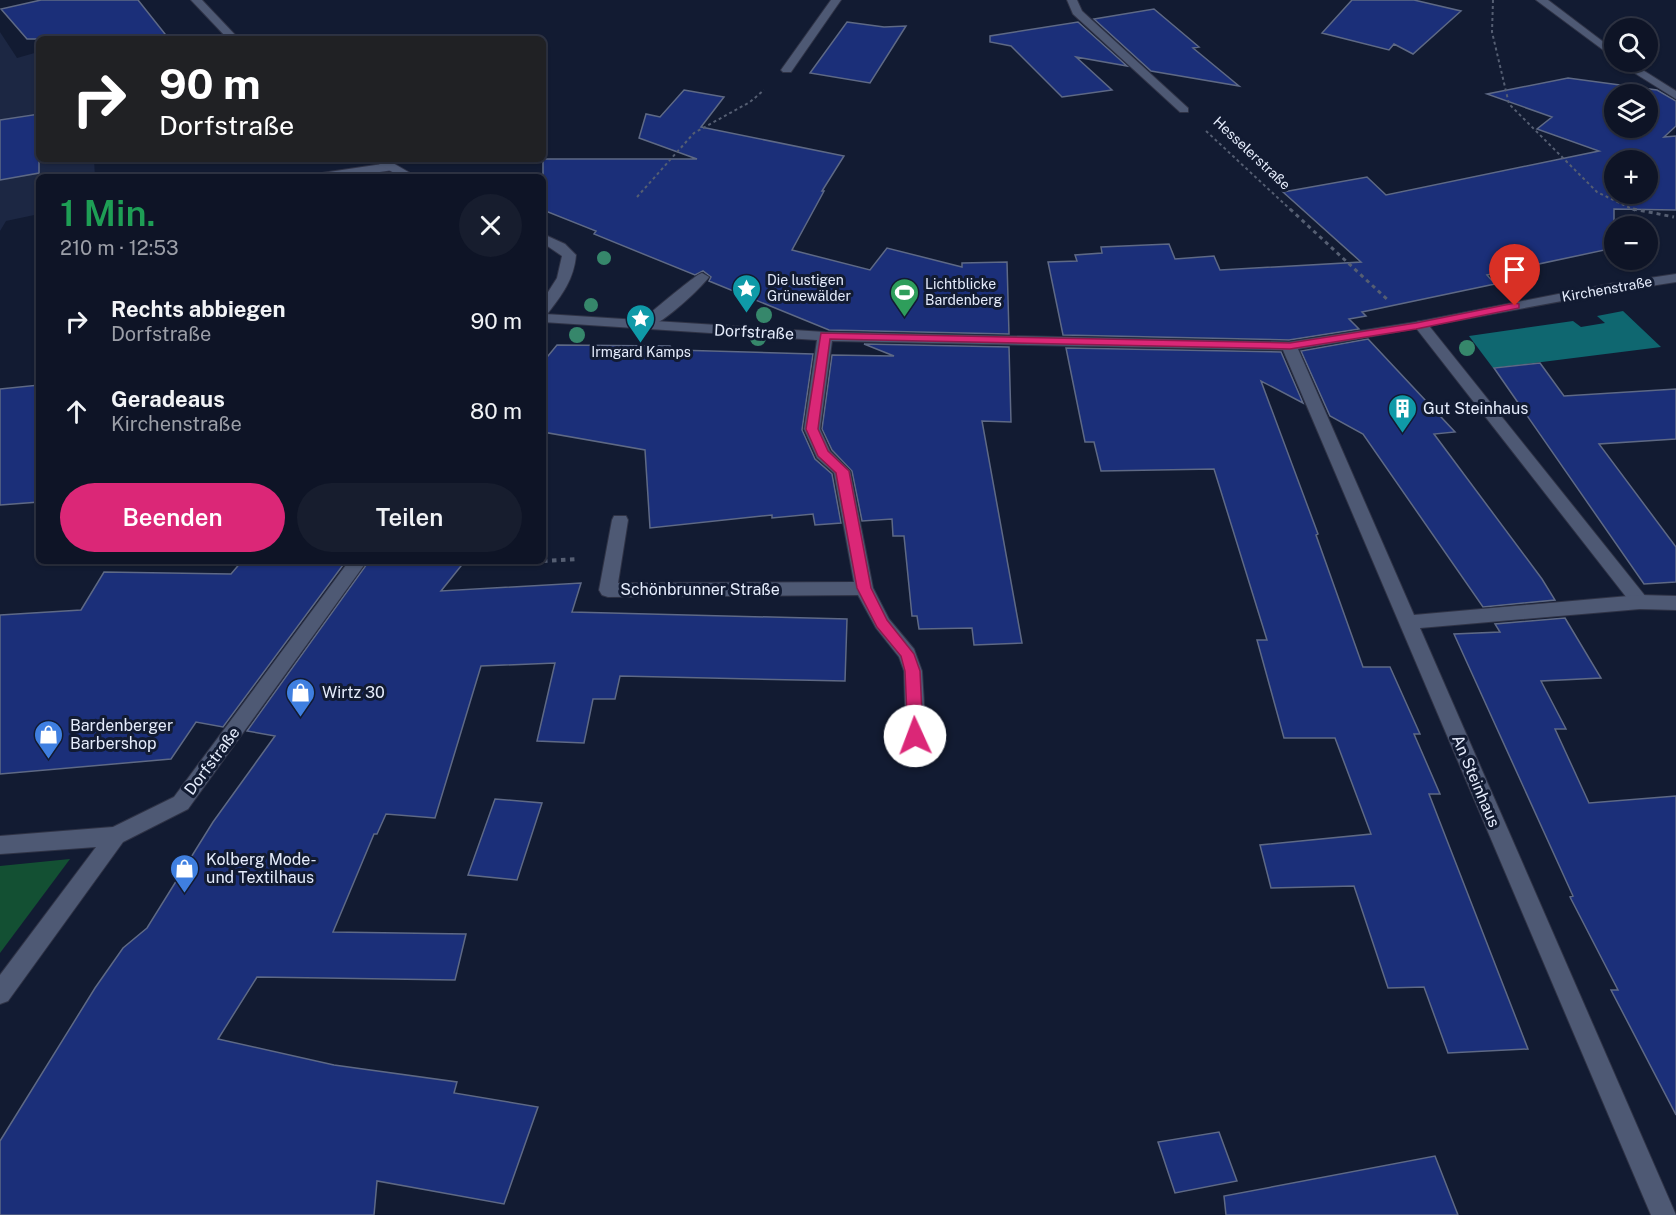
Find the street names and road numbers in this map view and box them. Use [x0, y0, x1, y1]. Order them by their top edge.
street label: Hesselerstraße [1210, 113, 1294, 193]
street label: Kirchenstraße [1561, 273, 1654, 305]
street label: Dorfstraße [713, 320, 795, 344]
street label: Schönbrunner Straße [620, 580, 780, 599]
street label: Dorfstraße [180, 723, 244, 799]
street label: An Steinhaus [1448, 732, 1504, 830]

